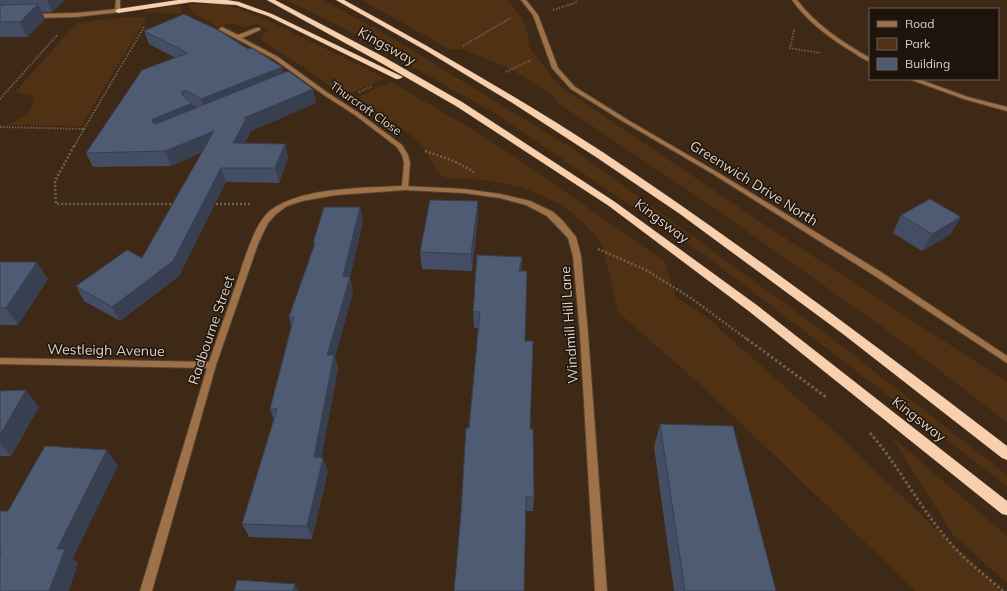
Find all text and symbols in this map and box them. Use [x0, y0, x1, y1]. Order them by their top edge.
legend [869, 8, 999, 80]
text: Road [905, 16, 934, 31]
street label: Kingsway [355, 23, 420, 70]
text: Park [905, 36, 931, 51]
text: Building [905, 56, 950, 71]
street label: Thurcroft Close [327, 78, 405, 138]
street label: Greenwich Drive North [687, 136, 821, 230]
street label: Kingsway [631, 195, 693, 248]
street label: Windmill Hill Lane [556, 266, 582, 384]
street label: Radbourne Street [184, 273, 238, 387]
street label: Westleigh Avenue [47, 340, 165, 360]
street label: Kingsway [888, 392, 950, 446]

